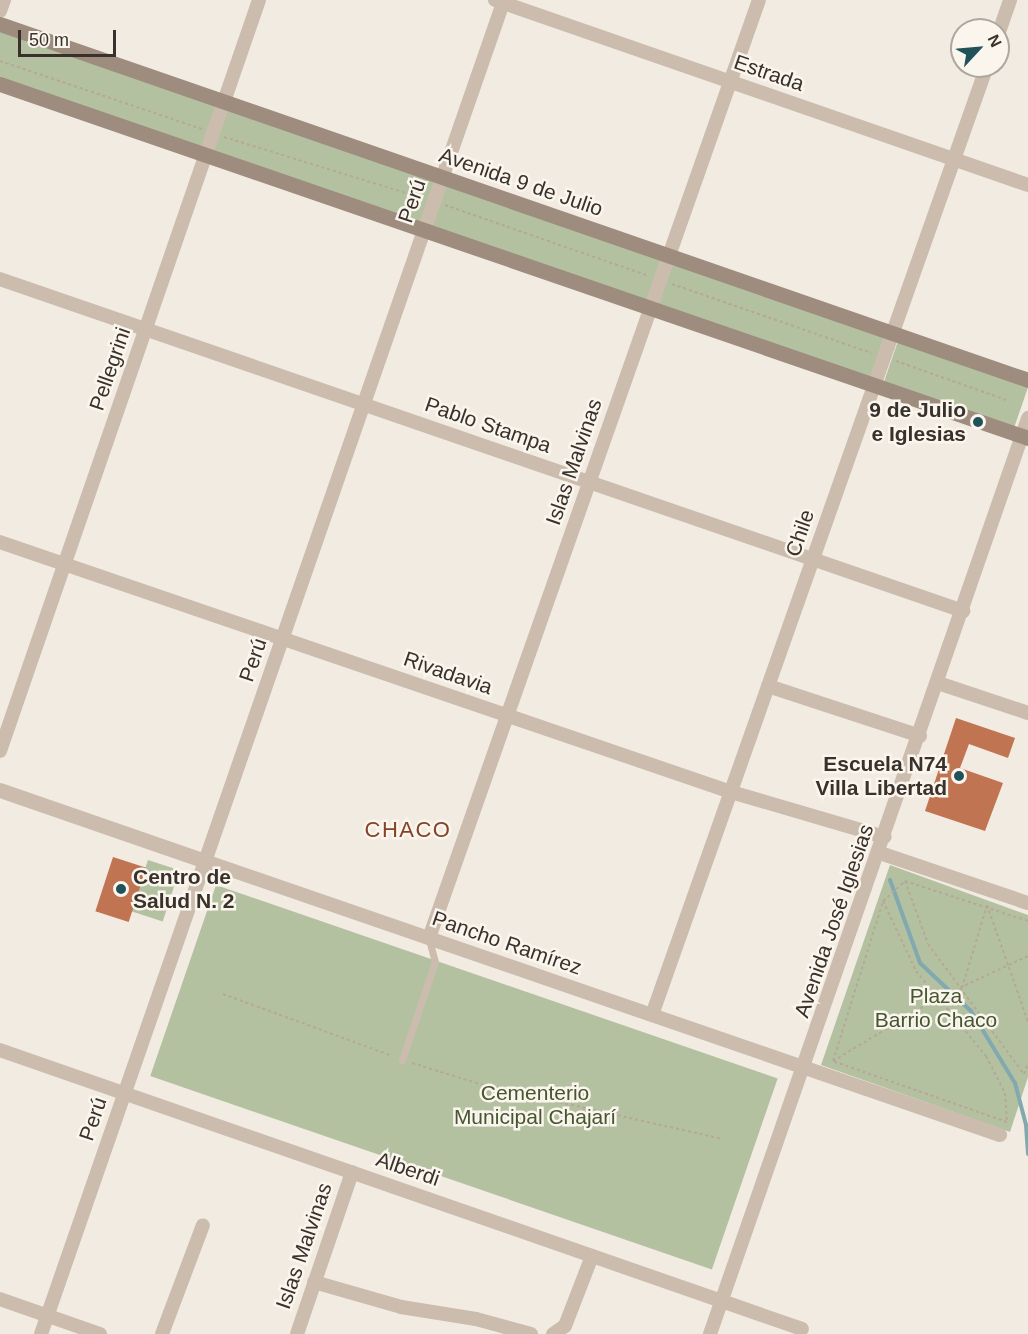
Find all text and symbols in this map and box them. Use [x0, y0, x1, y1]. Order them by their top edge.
scale bar [21, 18, 118, 56]
north arrow [950, 18, 1010, 78]
text: 50 m [29, 30, 69, 50]
text: N [985, 32, 1005, 50]
street label: Estrada [731, 49, 807, 97]
street label: Avenida 9 de Julio [436, 142, 606, 222]
street label: Perú [393, 176, 431, 226]
street label: Pellegrini [84, 324, 136, 414]
street label: Pablo Stampa [422, 392, 554, 458]
street label: Islas Malvinas [541, 396, 607, 528]
place label: 9 de Julio e Iglesias [869, 397, 966, 447]
marker: 9 de Julio e Iglesias [971, 415, 985, 429]
street label: Chile [780, 506, 820, 560]
street label: Perú [234, 635, 272, 685]
street label: Rivadavia [400, 646, 496, 700]
place label: Escuela N74 Villa Libertad [816, 751, 947, 801]
marker: Escuela N74 Villa Libertad [952, 769, 966, 783]
district label: CHACO [365, 817, 451, 843]
street label: Avenida José Iglesias [789, 821, 879, 1021]
place label: Centro de Salud N. 2 [133, 864, 235, 914]
marker: Centro de Salud N. 2 [114, 882, 128, 896]
street label: Pancho Ramírez [429, 906, 585, 980]
park label: Plaza Barrio Chaco [875, 983, 997, 1033]
park label: Cementerio Municipal Chajarí [454, 1080, 616, 1130]
street label: Perú [74, 1094, 112, 1144]
street label: Alberdi [373, 1146, 443, 1192]
street label: Islas Malvinas [271, 1180, 337, 1312]

